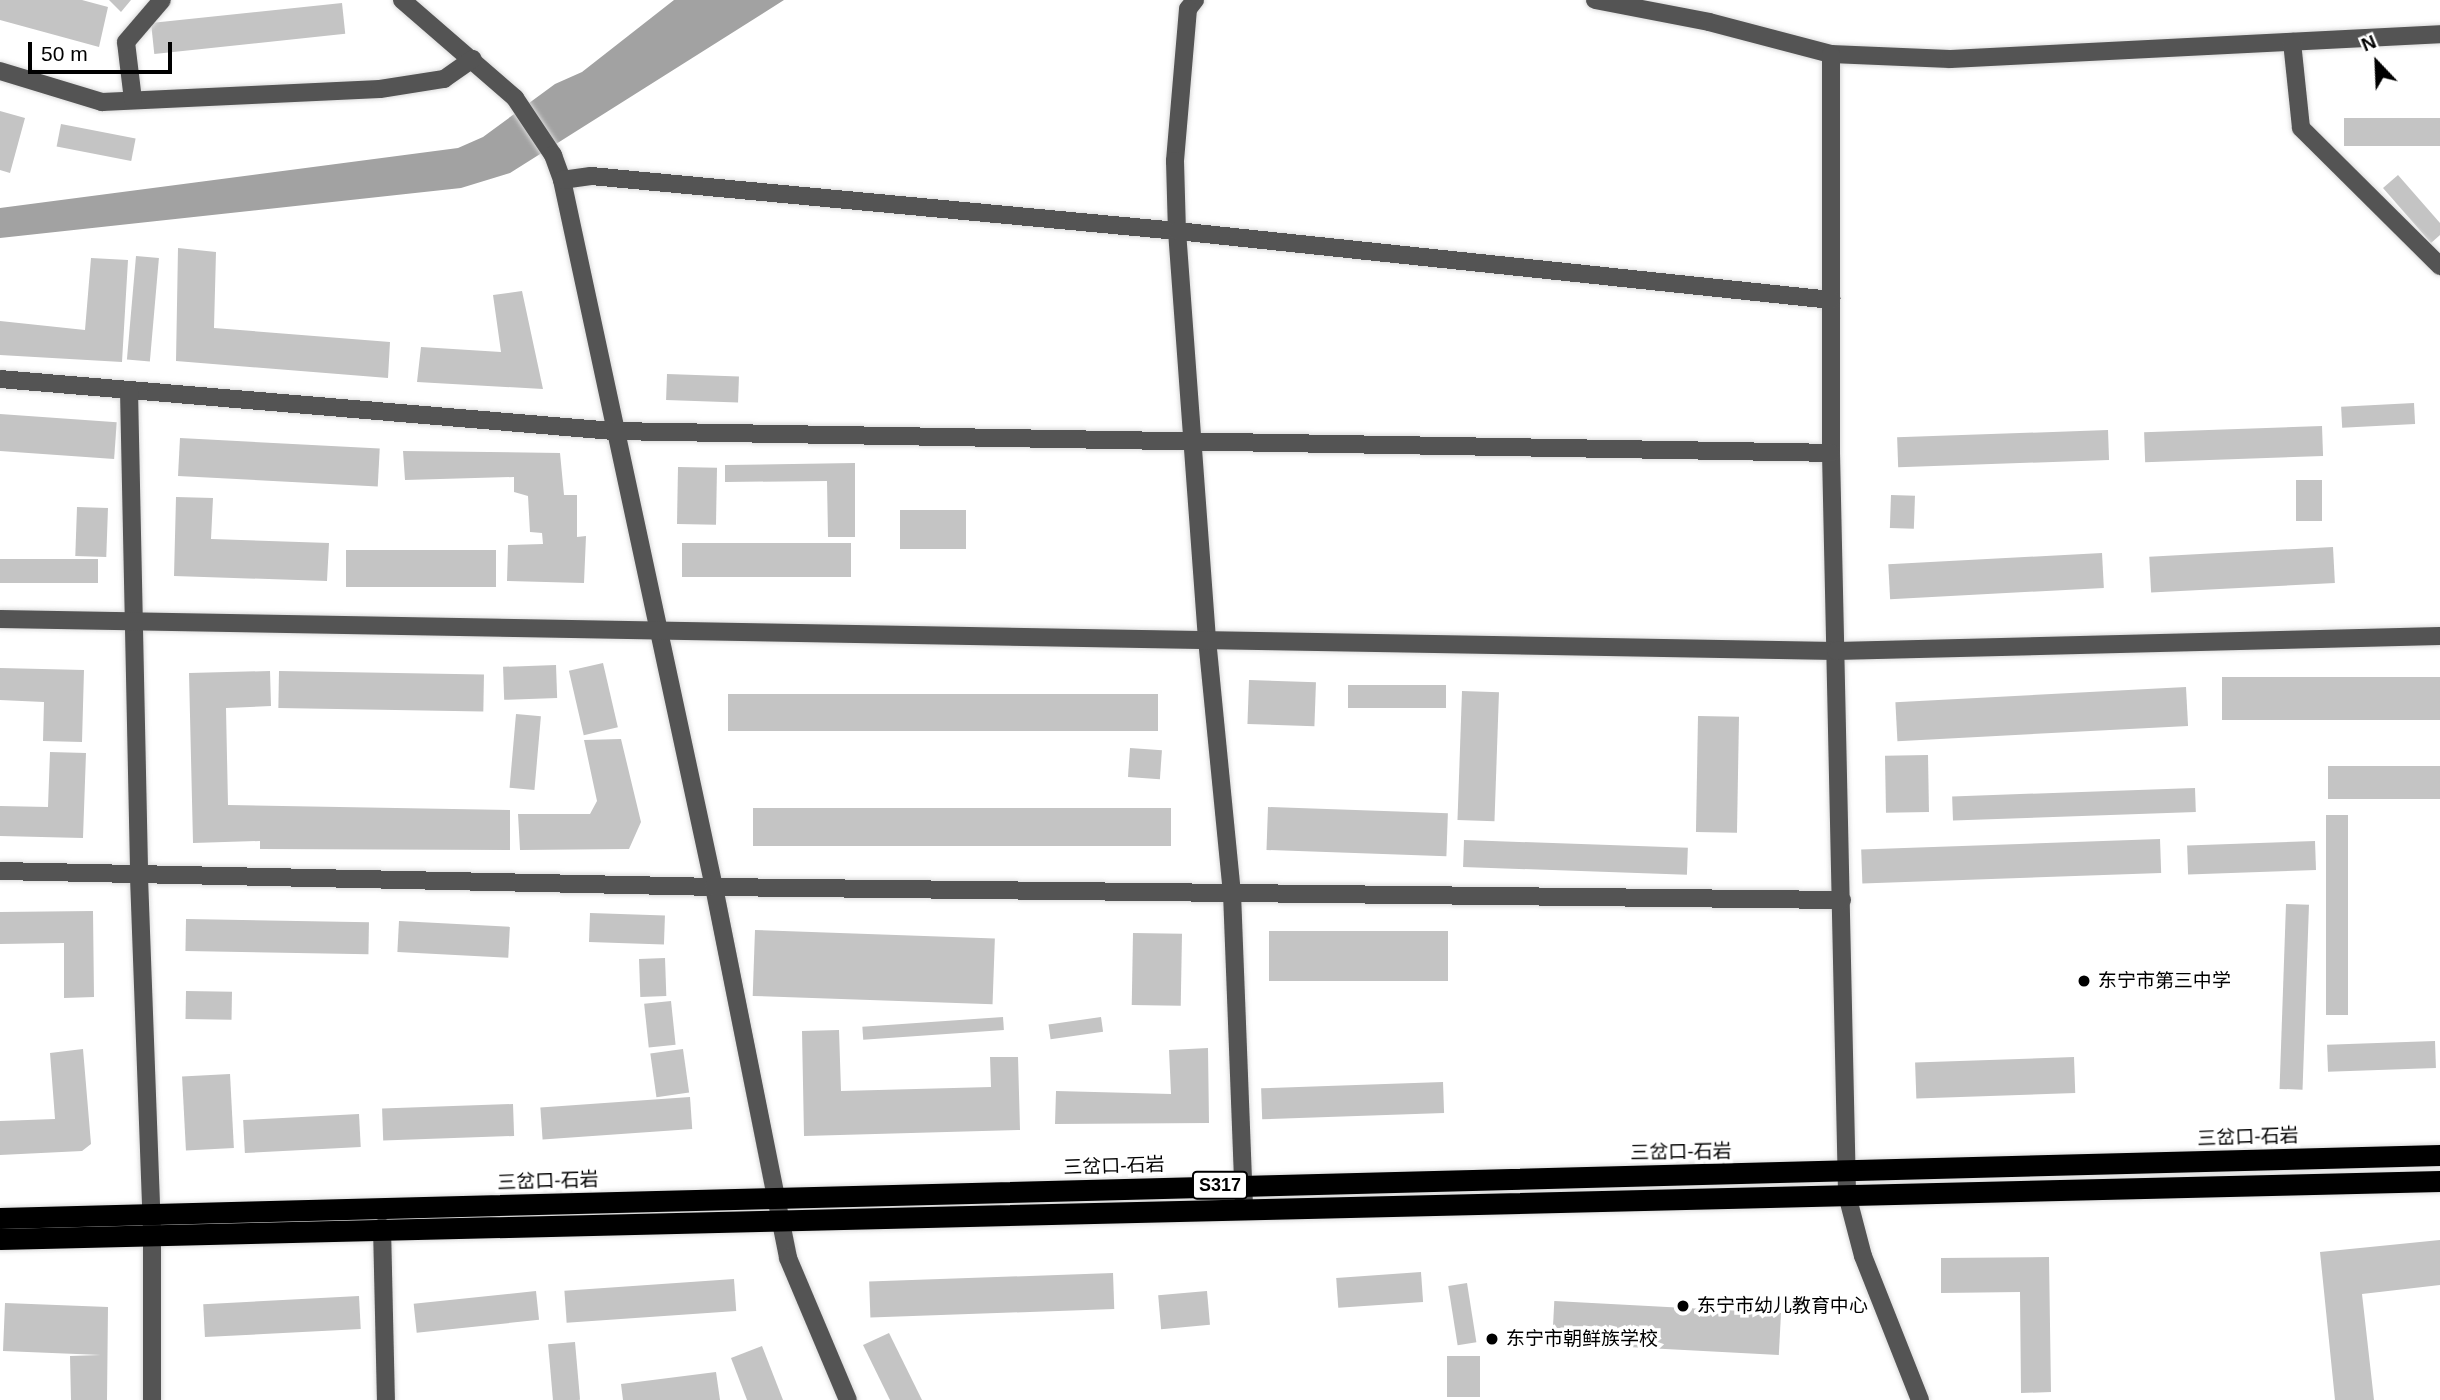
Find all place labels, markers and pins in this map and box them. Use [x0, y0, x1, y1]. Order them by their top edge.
place label: 东宁市第三中学 [2098, 970, 2231, 992]
marker: 东宁市第三中学 [2076, 973, 2092, 989]
place label: 东宁市幼儿教育中心 [1697, 1295, 1868, 1317]
marker: 东宁市幼儿教育中心 [1675, 1298, 1691, 1314]
place label: 东宁市朝鲜族学校 [1506, 1328, 1658, 1350]
marker: 东宁市朝鲜族学校 [1484, 1331, 1500, 1347]

